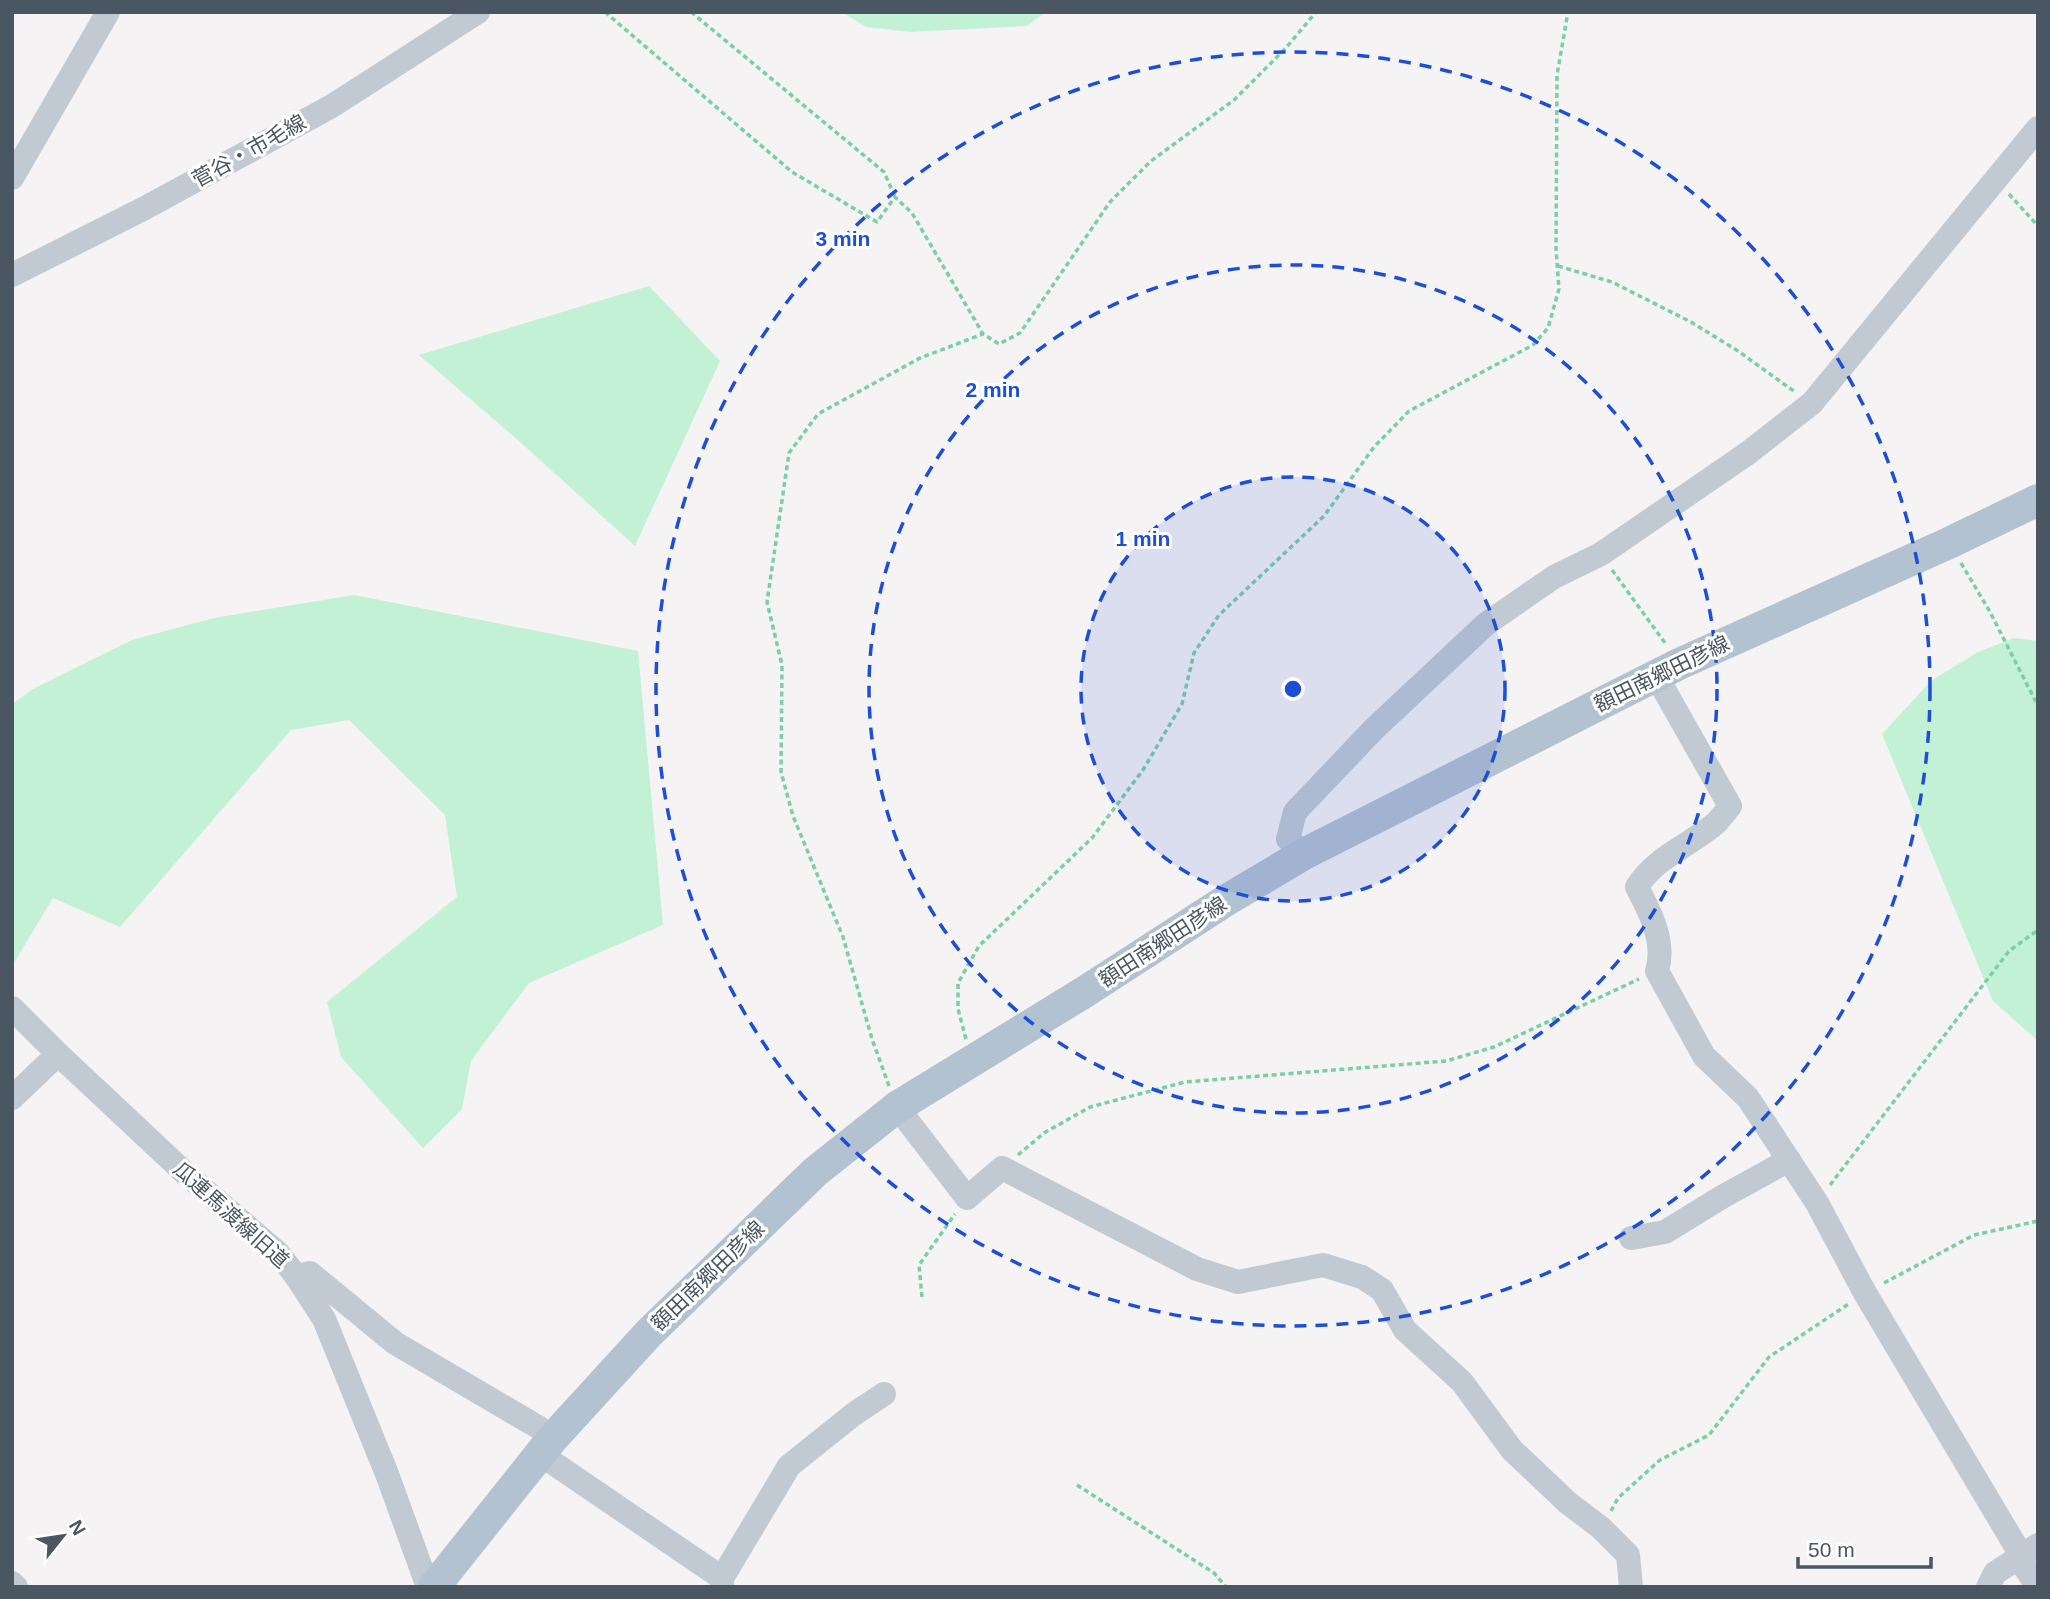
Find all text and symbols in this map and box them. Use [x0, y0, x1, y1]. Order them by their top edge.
street label: 菅谷・市毛線 [188, 110, 309, 191]
text: 3 min [816, 227, 870, 250]
text: 2 min [966, 378, 1020, 401]
text: 1 min [1116, 527, 1170, 550]
street label: 額田南郷田彦線 [1591, 631, 1733, 716]
centre of rings [1281, 677, 1305, 701]
street label: 額田南郷田彦線 [1095, 892, 1231, 991]
street label: 瓜連馬渡線旧道 [169, 1157, 294, 1272]
street label: 額田南郷田彦線 [647, 1216, 769, 1335]
north arrow [28, 1501, 98, 1571]
text: N [65, 1517, 90, 1539]
scale bar [1798, 1526, 1931, 1570]
text: 50 m [1808, 1538, 1855, 1561]

